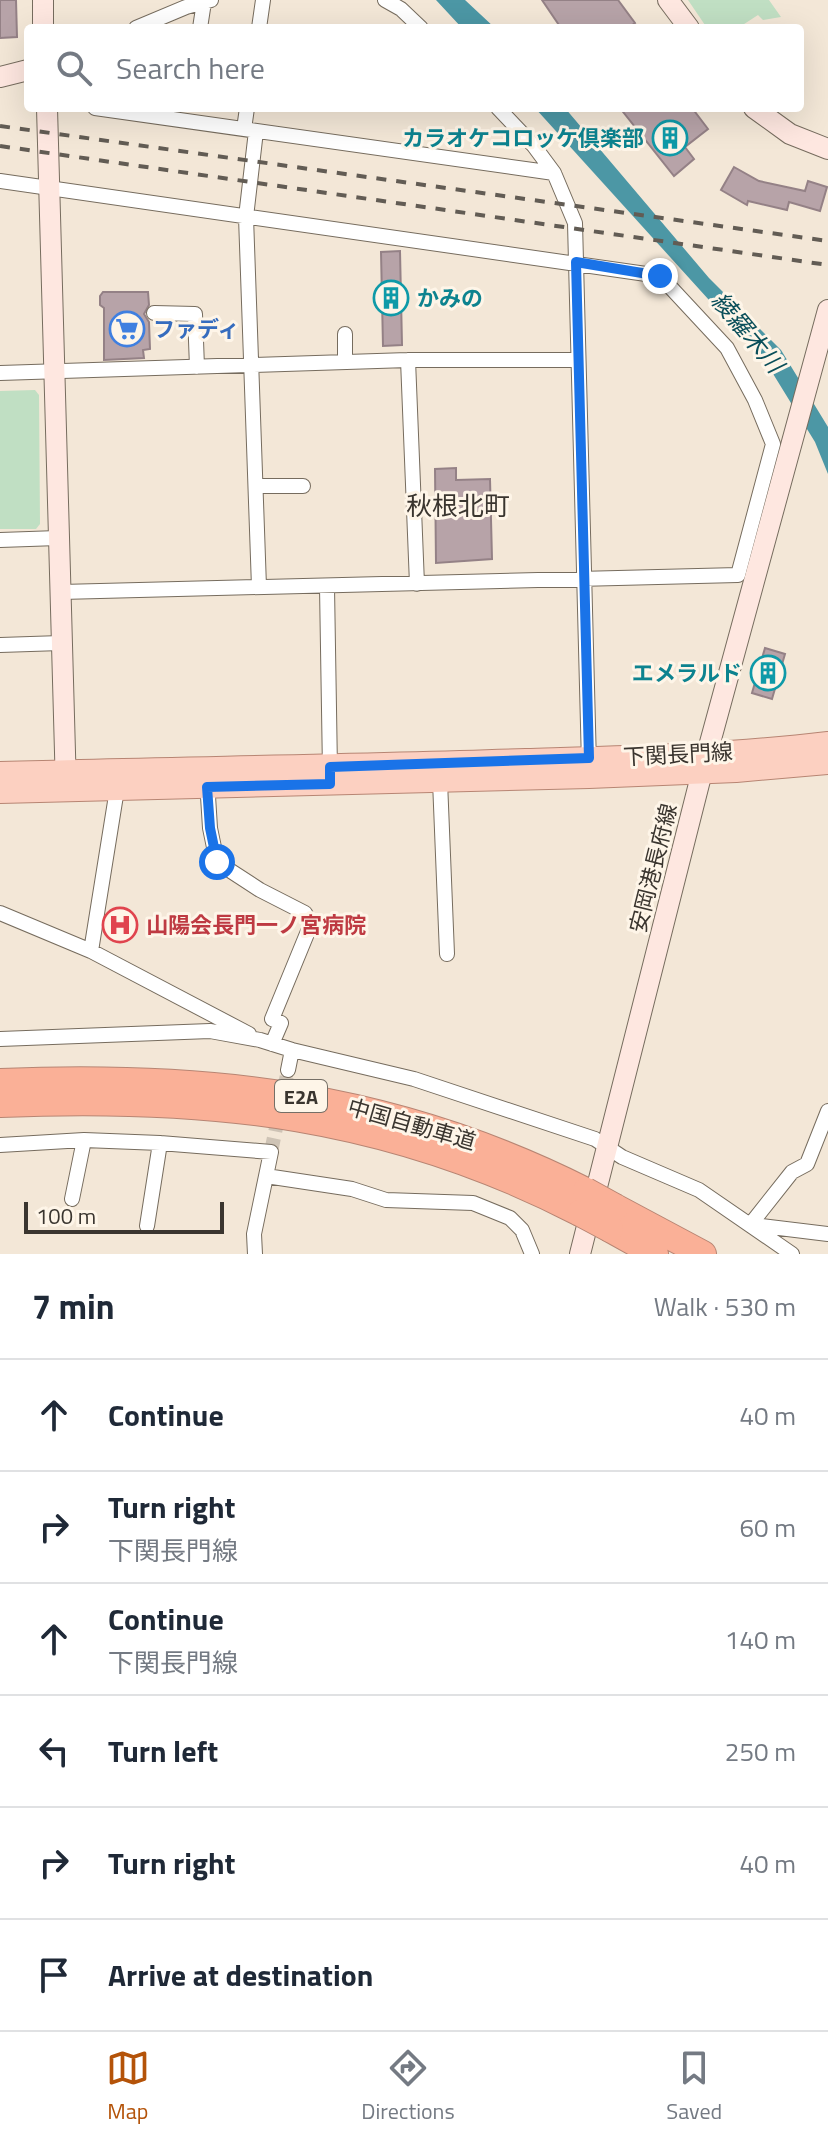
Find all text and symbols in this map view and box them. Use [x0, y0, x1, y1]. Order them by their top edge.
search box [24, 24, 804, 112]
text: Search here [116, 45, 265, 91]
icon: search [52, 46, 96, 90]
building icon: カラオケコロッケ倶楽部 [651, 119, 689, 157]
place label: カラオケコロッケ倶楽部 [402, 121, 644, 155]
route end [642, 258, 678, 294]
building icon: かみの [372, 279, 410, 317]
place label: かみの [417, 281, 483, 315]
water label: 綾羅木川 [703, 284, 795, 383]
supermarket icon: ファディ [108, 310, 146, 348]
place label: ファディ [153, 312, 239, 346]
district label: 秋根北町 [406, 486, 510, 525]
building icon: エメラルド [749, 654, 787, 692]
place label: エメラルド [632, 656, 742, 690]
street label: 下関長門線 [622, 734, 734, 774]
street label: 安岡港長府線 [621, 800, 685, 936]
route start [199, 844, 235, 880]
hospital icon: 山陽会長門一ノ宮病院 [101, 906, 139, 944]
place label: 山陽会長門一ノ宮病院 [146, 908, 366, 942]
road number: E2A [275, 1080, 327, 1112]
street label: 中国自動車道 [344, 1089, 480, 1159]
scale bar [24, 1198, 224, 1234]
text: 100 m [36, 1199, 96, 1233]
text: 7 min [32, 1280, 115, 1332]
text: Walk · 530 m [654, 1287, 796, 1326]
text: Continue [108, 1392, 224, 1438]
icon: ahead [32, 1393, 76, 1437]
text: 40 m [739, 1396, 796, 1435]
text: Turn right [108, 1484, 236, 1530]
icon: right [32, 1505, 76, 1549]
text: 60 m [739, 1508, 796, 1547]
text: 下関長門線 [108, 1531, 238, 1570]
text: Continue [108, 1596, 224, 1642]
icon: ahead [32, 1617, 76, 1661]
text: 140 m [725, 1620, 796, 1659]
text: 下関長門線 [108, 1643, 238, 1682]
text: Turn left [108, 1728, 218, 1774]
icon: left [32, 1729, 76, 1773]
text: 250 m [725, 1732, 796, 1771]
text: Turn right [108, 1840, 236, 1886]
icon: right [32, 1841, 76, 1885]
text: 40 m [739, 1844, 796, 1883]
text: Arrive at destination [108, 1952, 373, 1998]
icon: arrive [32, 1953, 76, 1997]
tab: Map [106, 2046, 150, 2128]
tab: Directions [361, 2046, 455, 2128]
tab: Saved [666, 2046, 722, 2128]

